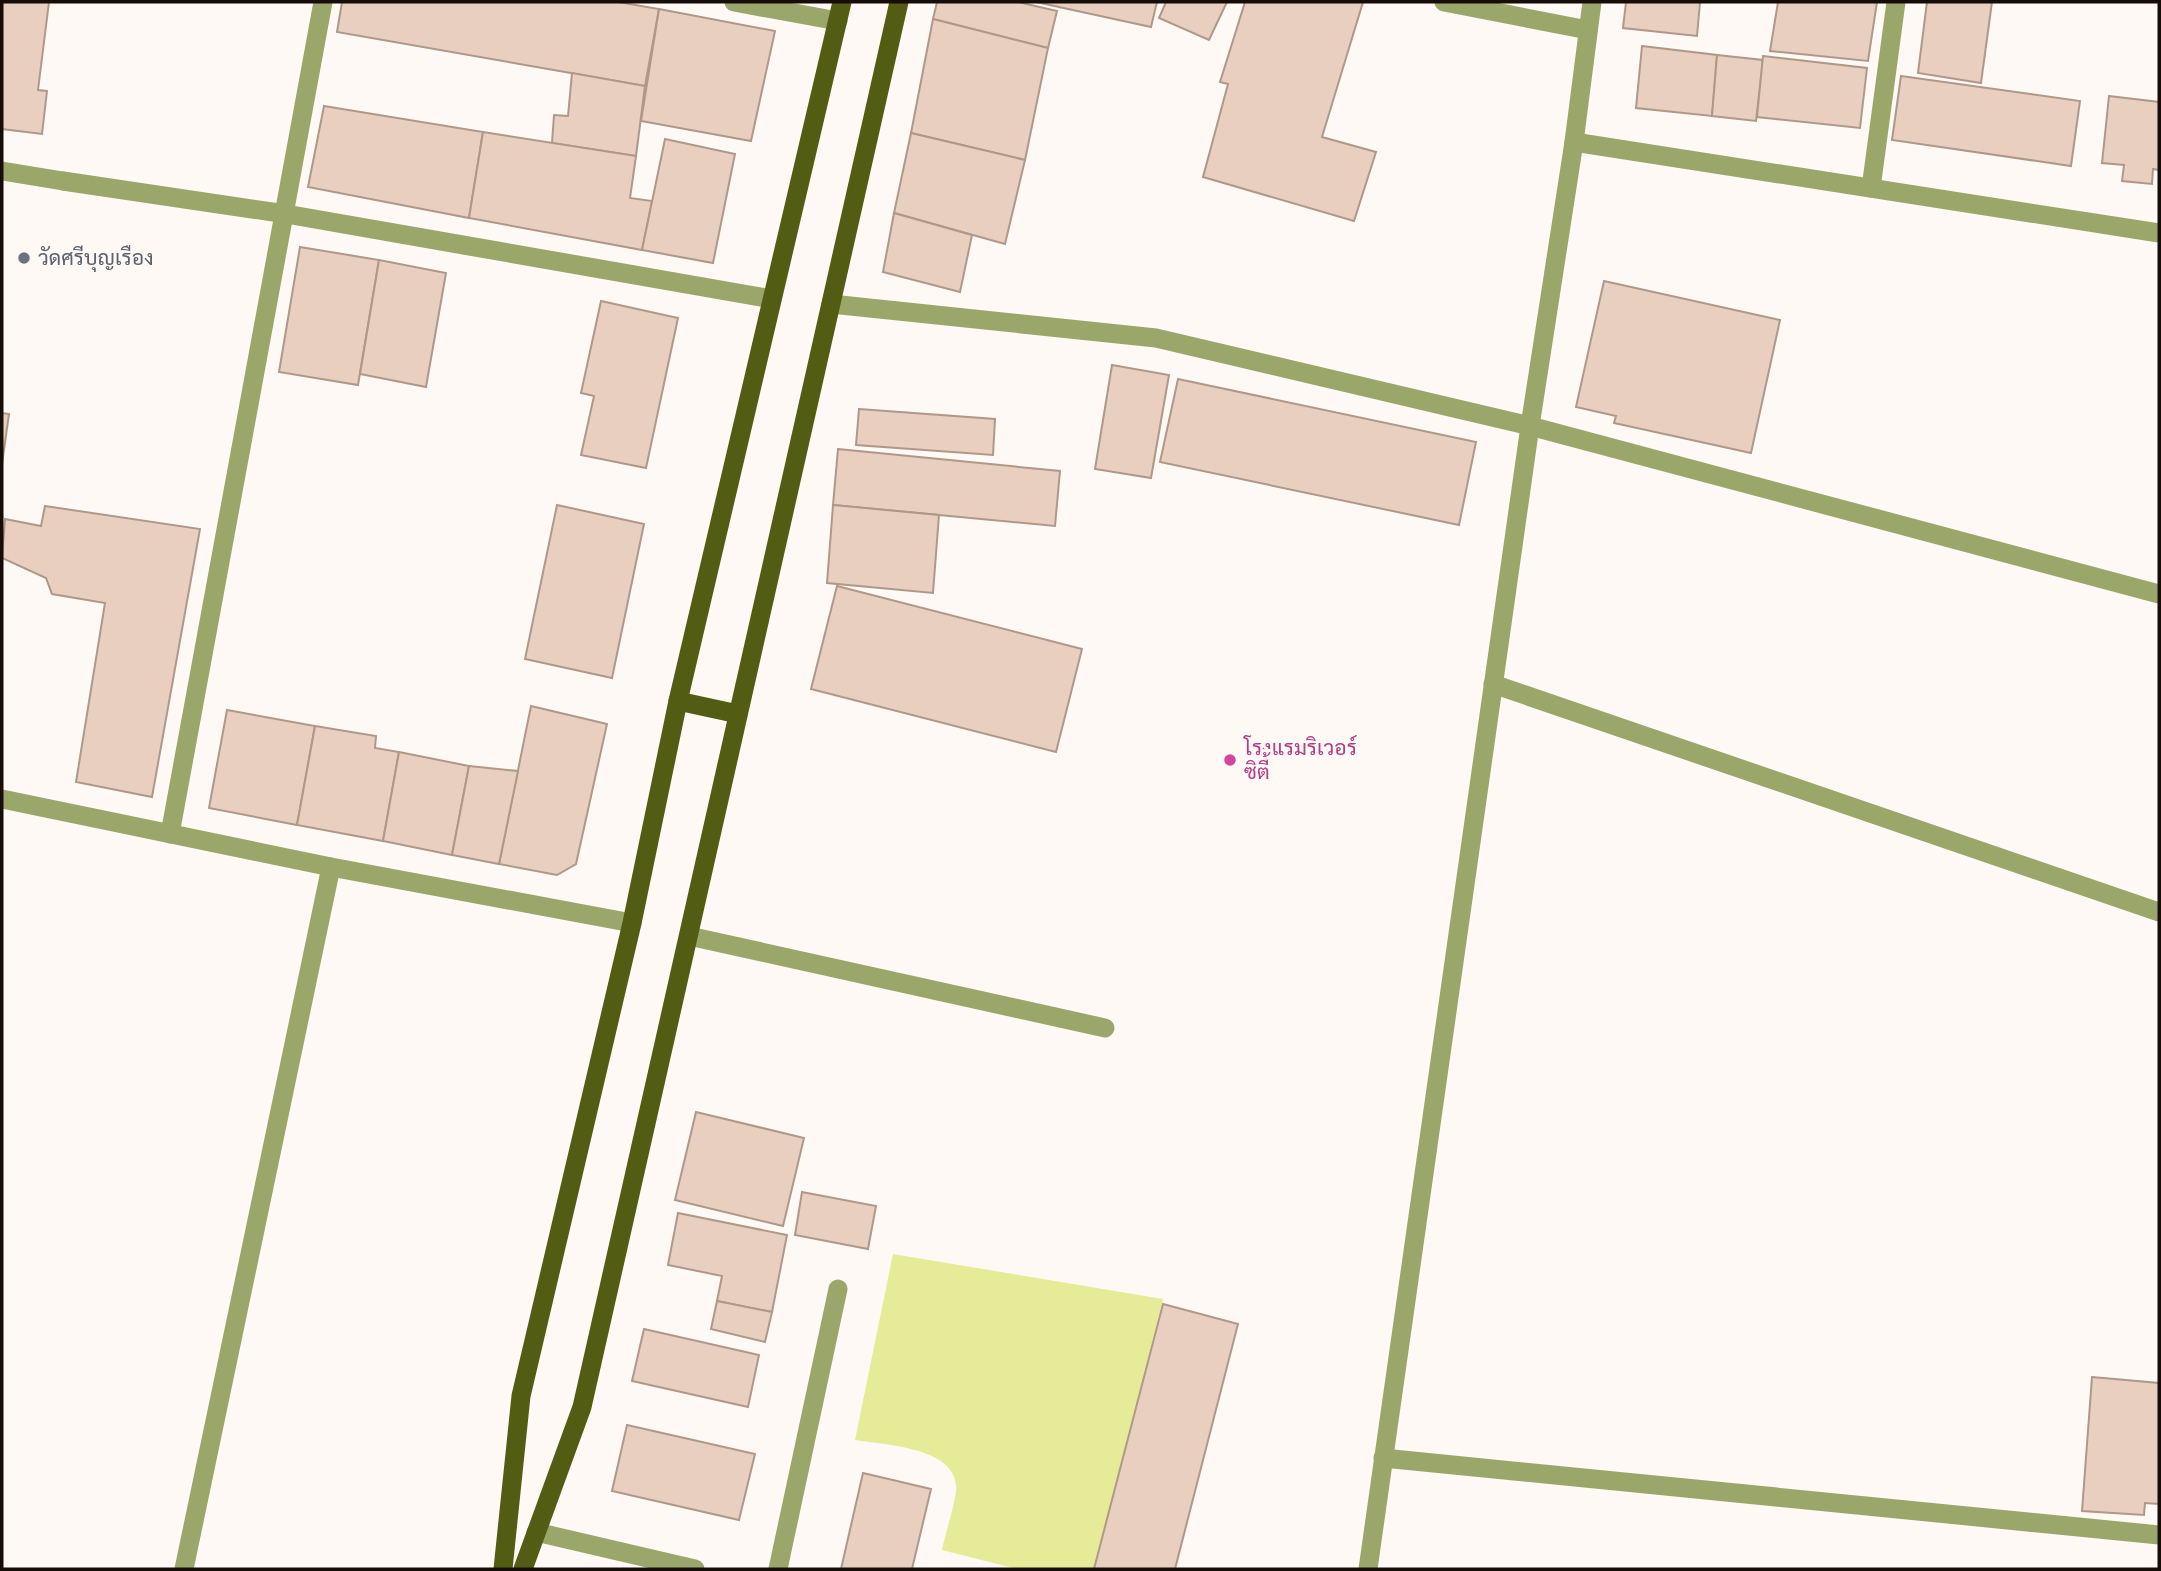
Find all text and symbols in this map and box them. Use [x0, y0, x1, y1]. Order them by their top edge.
place label: วัดศรีบุญเรือง [38, 244, 154, 272]
marker: วัดศรีบุญเรือง [16, 250, 32, 266]
place label: โรงแรมริเวอร์ ซิตี้ [1243, 734, 1357, 784]
marker: โรงแรมริเวอร์ ซิตี้ [1222, 752, 1238, 768]

